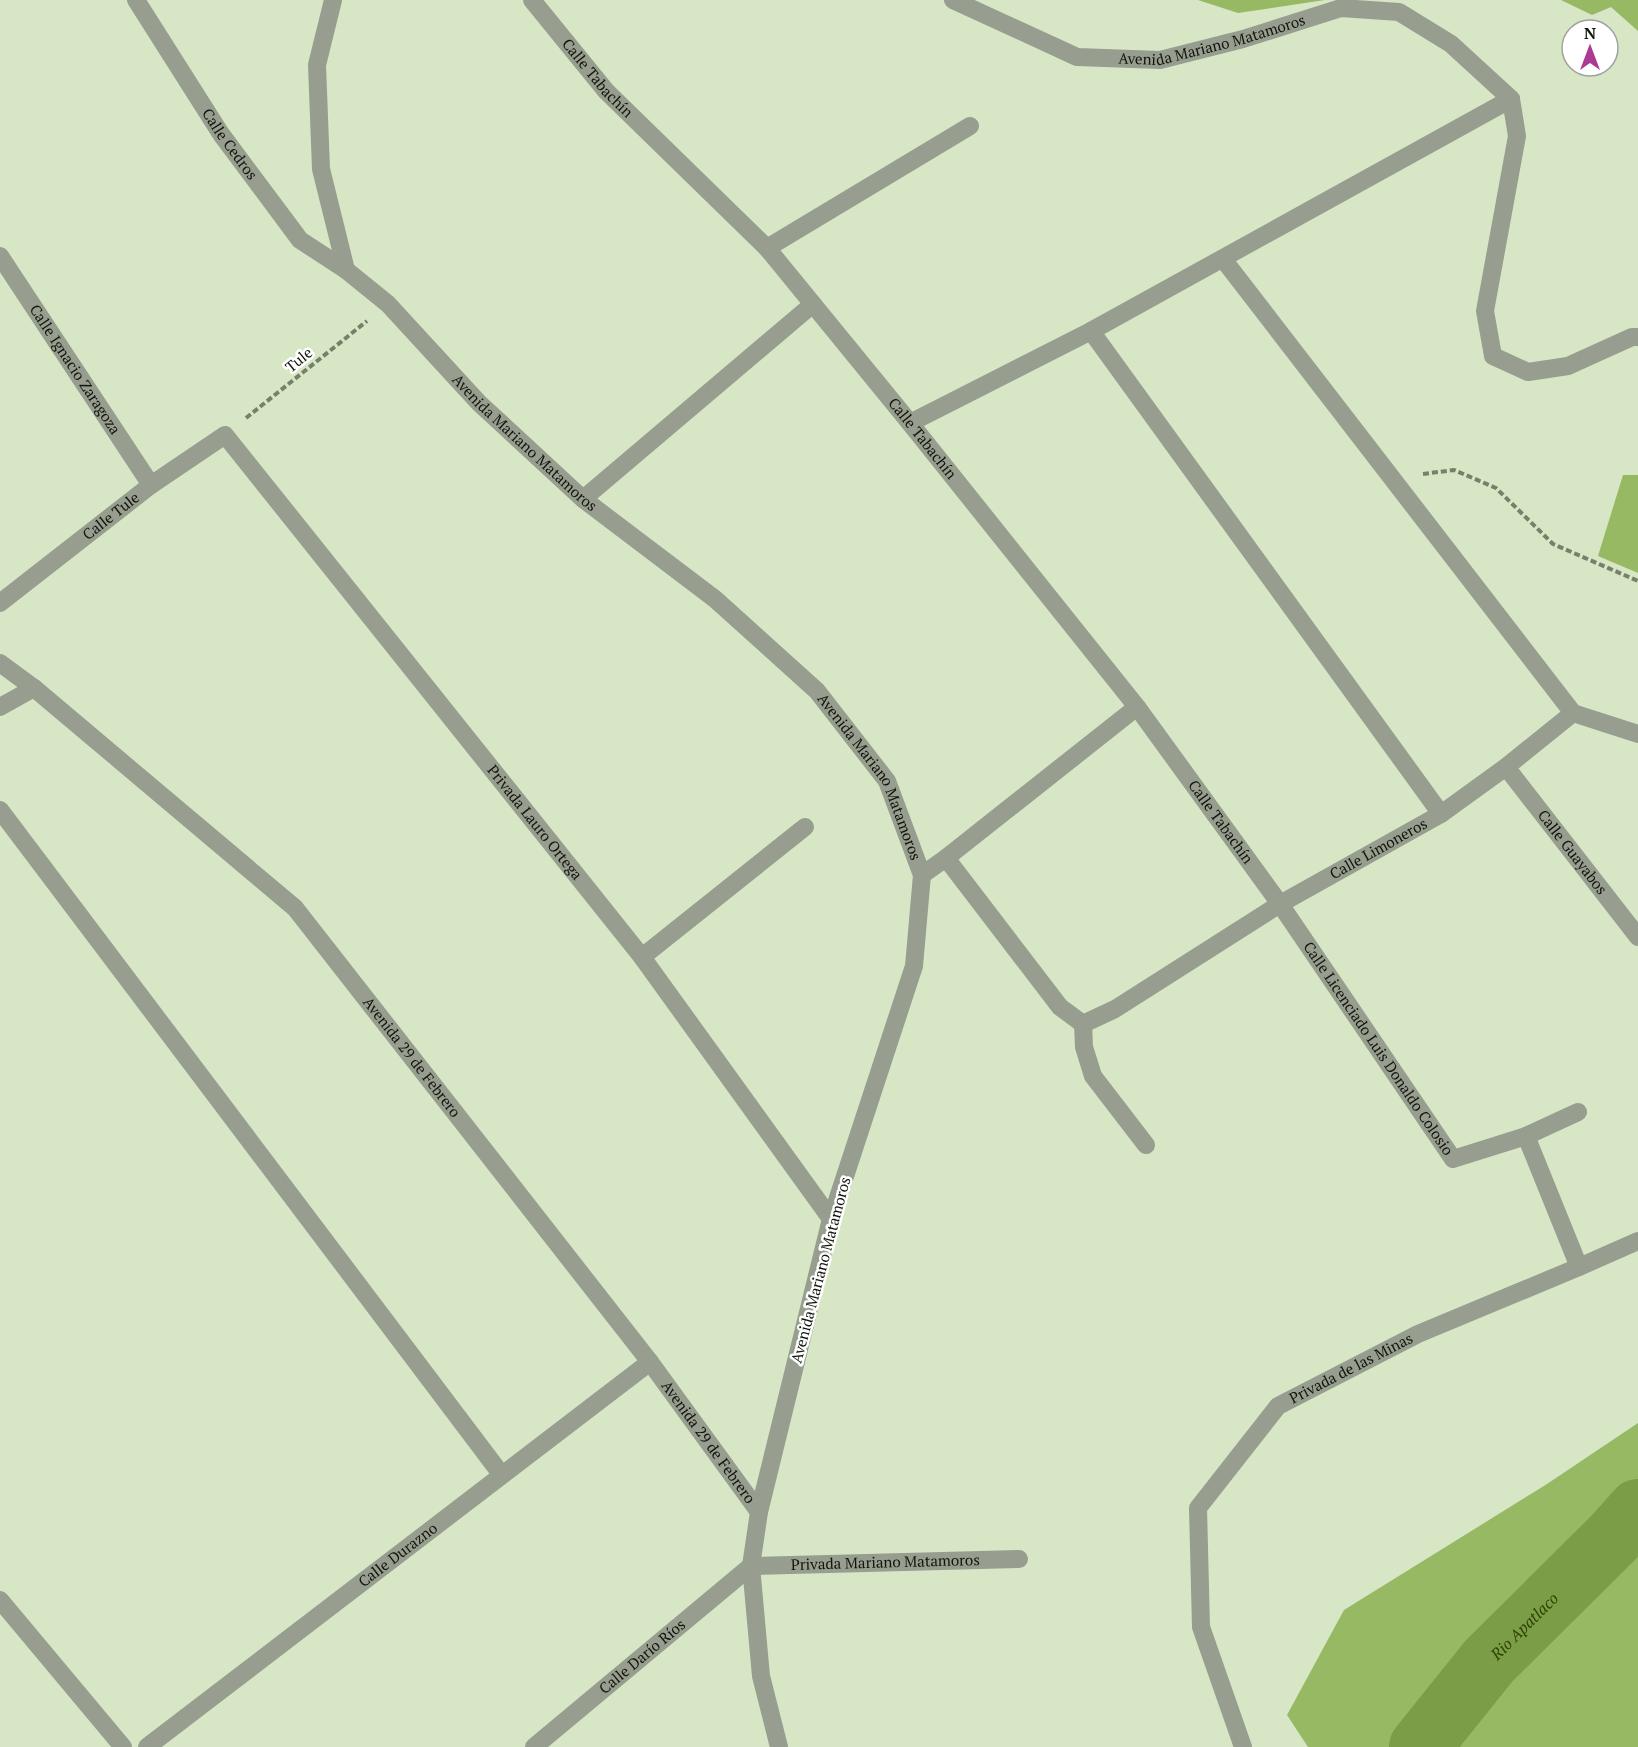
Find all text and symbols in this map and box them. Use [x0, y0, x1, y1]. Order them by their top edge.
street label: Avenida Mariano Matamoros [1118, 9, 1308, 70]
north arrow [1560, 18, 1620, 78]
text: N [1584, 22, 1596, 44]
street label: Calle Tabachín [558, 34, 638, 121]
street label: Calle Cedros [198, 104, 263, 183]
street label: Calle Ignacio Zaragoza [26, 300, 126, 438]
street label: Tule [281, 342, 316, 376]
street label: Avenida Mariano Matamoros [448, 369, 601, 515]
street label: Calle Tabachín [884, 393, 962, 483]
street label: Calle Tule [78, 487, 143, 544]
street label: Avenida Mariano Matamoros [814, 689, 927, 863]
street label: Privada Lauro Ortega [483, 760, 588, 884]
street label: Calle Tabachín [1184, 776, 1259, 868]
street label: Calle Guayabos [1534, 805, 1612, 898]
street label: Calle Limoneros [1326, 813, 1430, 883]
street label: Calle Licenciado Luis Donaldo Colosio [1299, 937, 1459, 1159]
street label: Avenida 29 de Febrero [359, 992, 466, 1121]
street label: Avenida Mariano Matamoros [786, 1175, 855, 1365]
street label: Privada de las Minas [1285, 1327, 1416, 1408]
street label: Avenida 29 de Febrero [658, 1376, 761, 1507]
street label: Calle Durazno [354, 1517, 441, 1591]
street label: Privada Mariano Matamoros [791, 1549, 980, 1574]
water label: Rio Apatlaco [1485, 1587, 1563, 1665]
street label: Calle Darío Ríos [594, 1614, 689, 1698]

